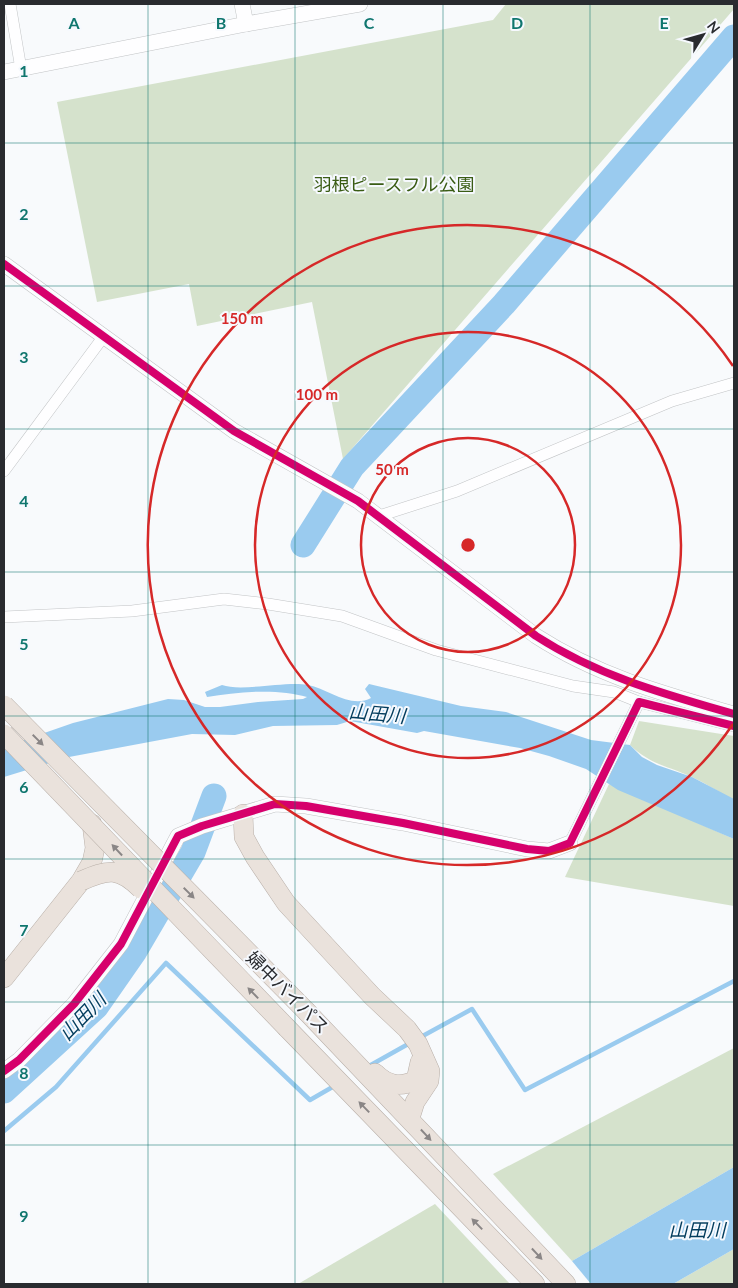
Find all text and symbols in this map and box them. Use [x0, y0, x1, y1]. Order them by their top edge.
north arrow [678, 10, 728, 60]
text: A [67, 13, 80, 32]
text: B [216, 13, 226, 32]
text: C [364, 13, 375, 32]
text: D [511, 13, 523, 32]
text: E [659, 13, 669, 32]
text: N [704, 17, 724, 36]
text: 1 [19, 61, 29, 80]
park label: 羽根ピースフル公園 [313, 173, 475, 195]
text: 2 [19, 204, 29, 223]
text: 150 m [221, 309, 263, 327]
text: 3 [19, 347, 29, 366]
text: 100 m [296, 385, 338, 403]
text: 50 m [375, 460, 409, 478]
text: 4 [19, 491, 29, 510]
centre of rings [459, 536, 477, 554]
text: 5 [19, 634, 29, 653]
water label: 山田川 [348, 699, 408, 727]
one-way arrow [32, 734, 44, 746]
text: 6 [19, 777, 29, 796]
one-way arrow [111, 844, 123, 856]
one-way arrow [183, 886, 195, 898]
text: 7 [19, 920, 29, 939]
street label: 婦中バイパス [242, 946, 334, 1038]
water label: 山田川 [54, 986, 111, 1044]
one-way arrow [247, 987, 259, 999]
text: 8 [19, 1063, 29, 1082]
one-way arrow [358, 1102, 370, 1114]
one-way arrow [420, 1129, 432, 1141]
text: 9 [19, 1206, 29, 1225]
one-way arrow [471, 1218, 483, 1230]
water label: 山田川 [668, 1218, 727, 1241]
one-way arrow [531, 1247, 543, 1259]

